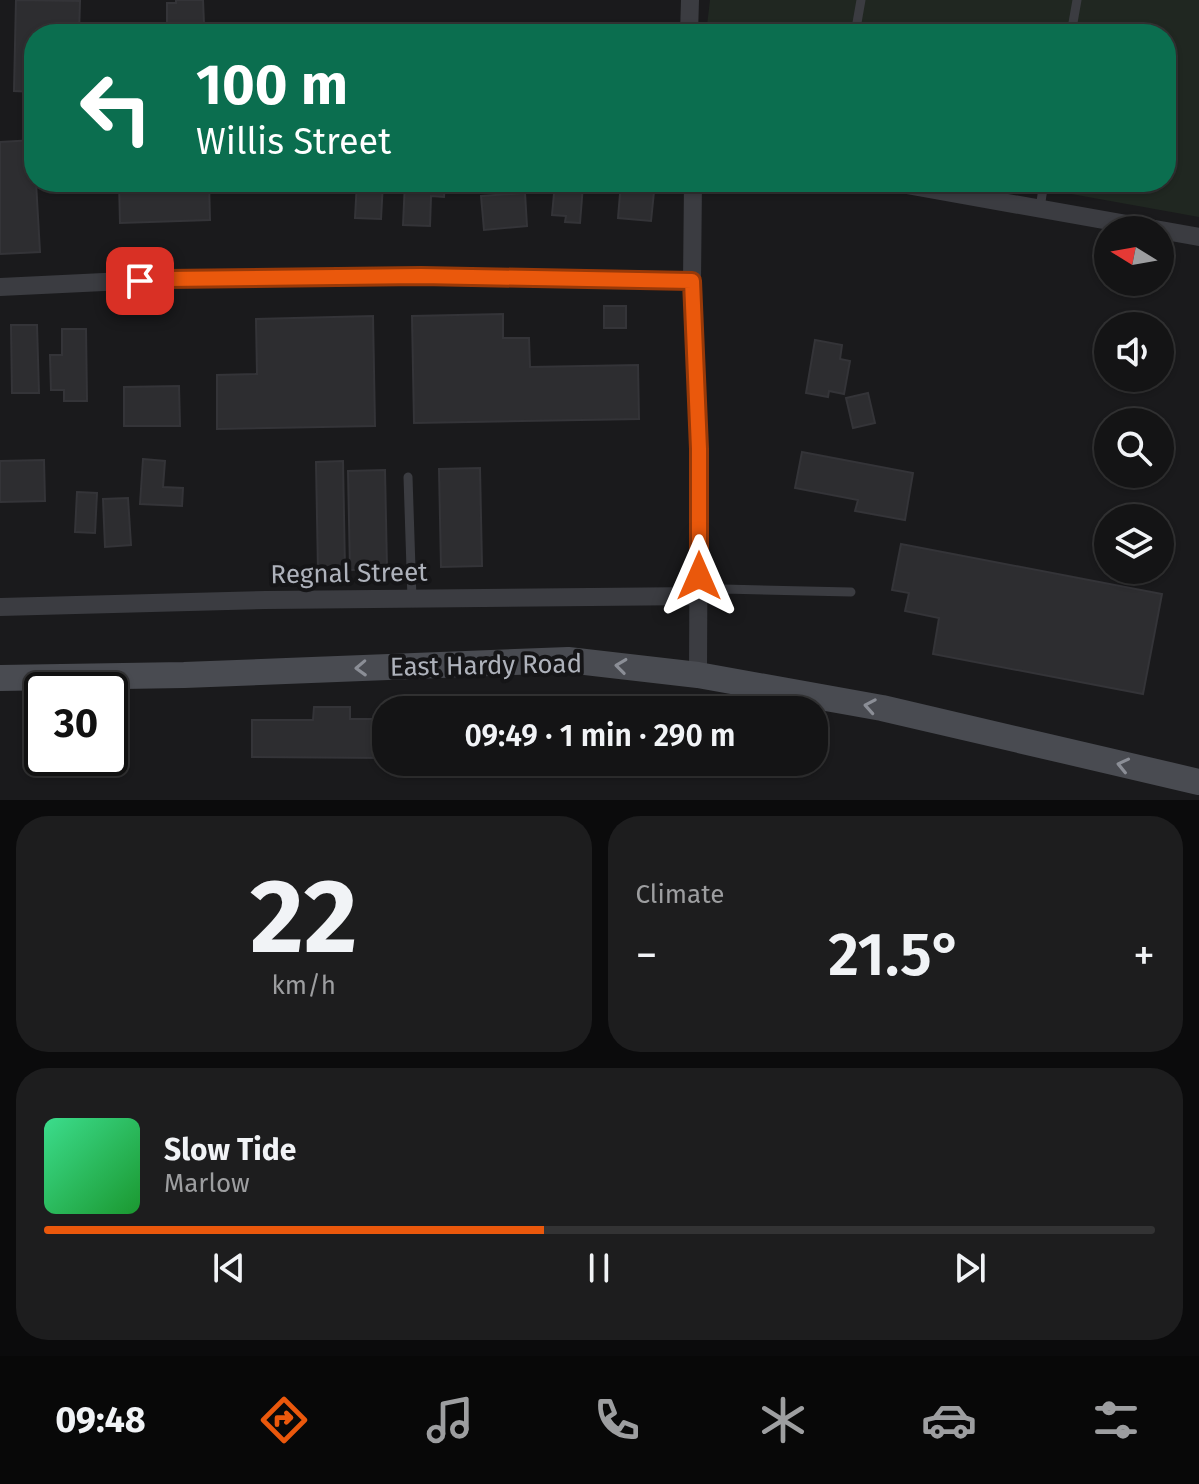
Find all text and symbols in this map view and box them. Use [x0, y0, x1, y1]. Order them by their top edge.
text: 100 m [196, 52, 348, 119]
icon: left [64, 56, 168, 160]
text: Willis Street [196, 120, 391, 164]
north arrow [1094, 216, 1174, 296]
map controls [1094, 216, 1174, 584]
pin [106, 247, 174, 315]
icon: arrive [118, 259, 162, 303]
button: sound [1094, 312, 1174, 392]
button: search [1094, 408, 1174, 488]
button: layers [1094, 504, 1174, 584]
position arrow [657, 534, 741, 618]
street label: Regnal Street [270, 557, 428, 590]
street label: East Hardy Road [390, 648, 582, 683]
one-way arrow [614, 658, 628, 675]
one-way arrow [354, 659, 367, 676]
speed limit sign: 30 [24, 672, 128, 776]
one-way arrow [863, 699, 877, 716]
text: 09:49 · 1 min · 290 m [464, 718, 736, 754]
one-way arrow [1117, 757, 1130, 774]
text: 22 [250, 855, 358, 980]
text: Climate [636, 879, 724, 910]
text: 21.5° [828, 919, 962, 991]
text: − [636, 929, 658, 982]
text: + [1133, 929, 1155, 982]
text: km/h [272, 970, 336, 1001]
text: Slow Tide [164, 1132, 296, 1168]
text: Marlow [164, 1168, 250, 1199]
icon: previous [207, 1246, 251, 1290]
icon: pause [577, 1246, 621, 1290]
icon: next [948, 1246, 992, 1290]
icon: directions [256, 1392, 312, 1448]
icon: music [422, 1392, 478, 1448]
icon: phone [589, 1392, 645, 1448]
icon: climate [755, 1392, 811, 1448]
icon: car [921, 1392, 977, 1448]
icon: filters [1088, 1392, 1144, 1448]
text: 09:48 [55, 1398, 146, 1442]

